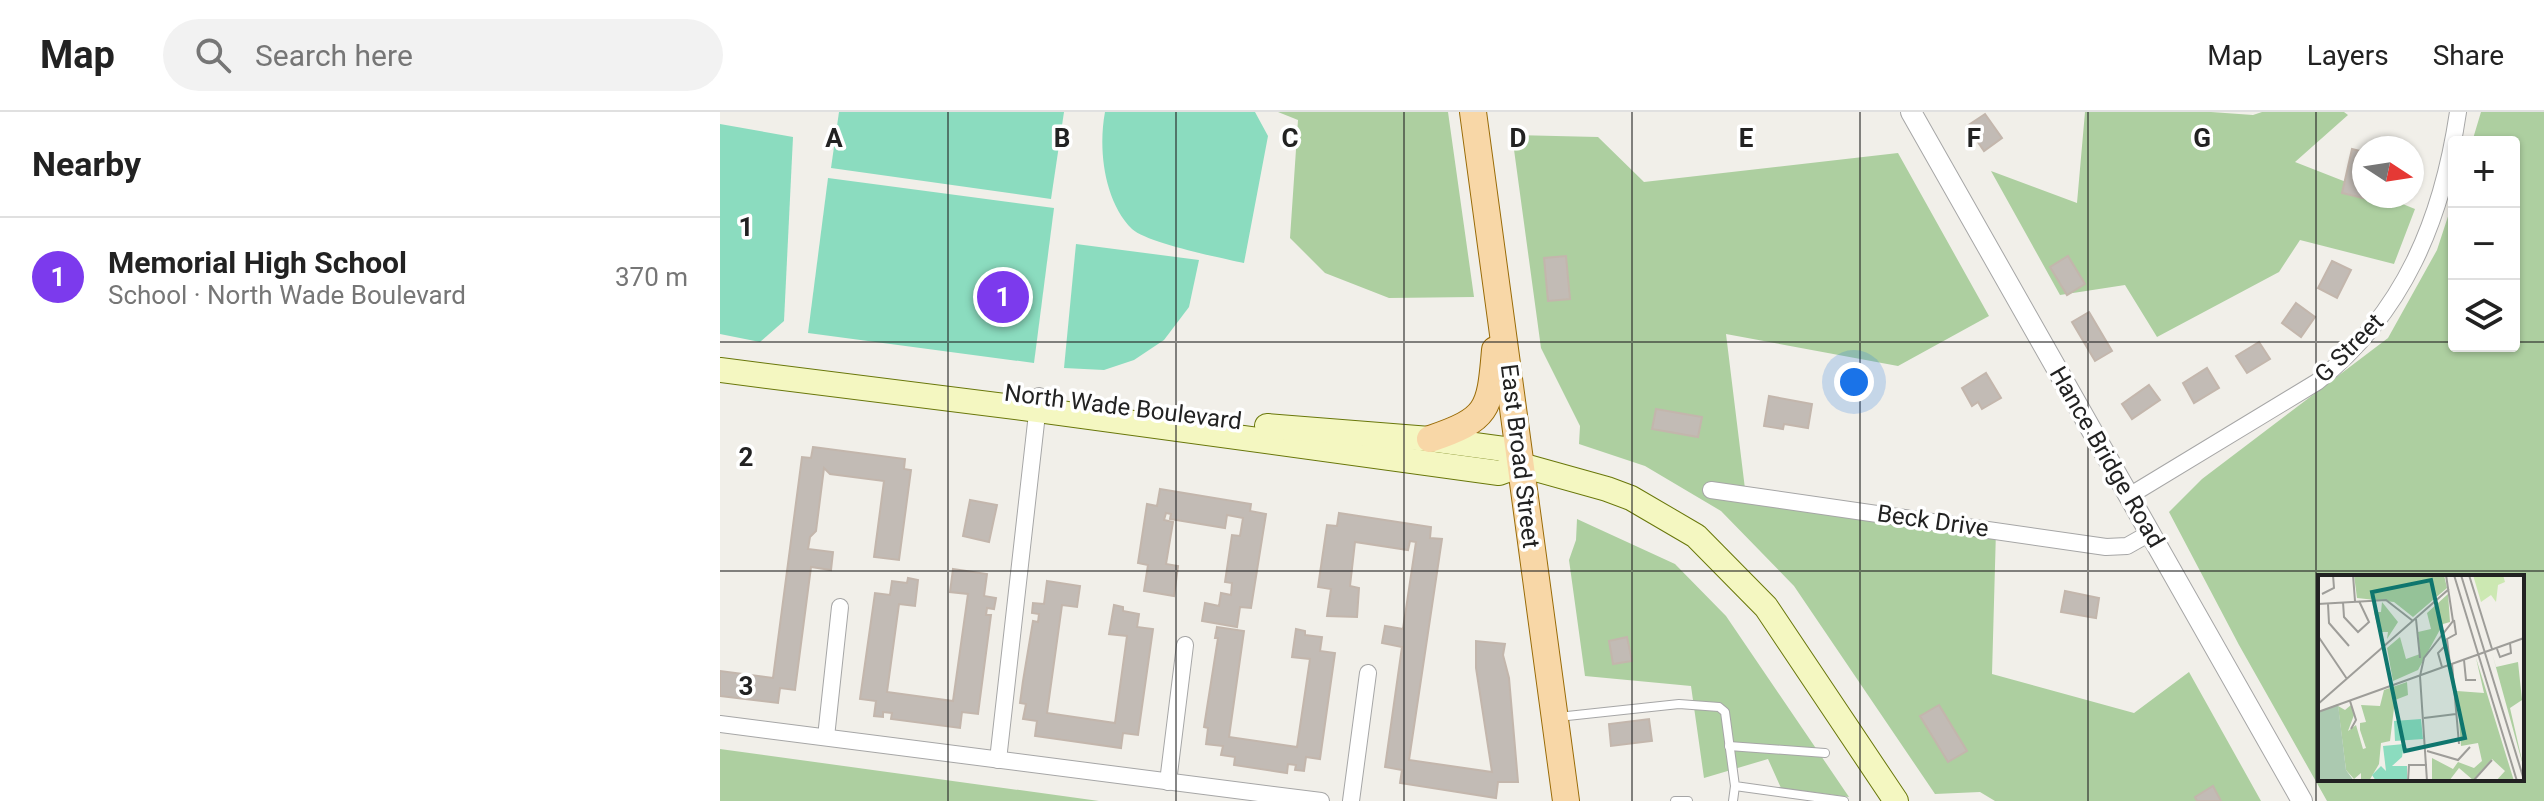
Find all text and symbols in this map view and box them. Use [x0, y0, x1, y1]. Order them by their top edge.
search box [163, 19, 723, 91]
text: Map [40, 33, 115, 77]
icon: search [191, 33, 235, 77]
text: Search here [255, 38, 413, 73]
text: Map [2207, 39, 2263, 72]
text: Layers [2307, 39, 2389, 72]
text: Share [2433, 39, 2504, 72]
text: A [825, 123, 843, 153]
text: B [1054, 123, 1070, 153]
text: C [1281, 123, 1299, 153]
text: D [1510, 123, 1526, 153]
text: E [1739, 123, 1754, 153]
text: F [1967, 123, 1981, 153]
text: G [2193, 123, 2211, 153]
north arrow [2352, 136, 2424, 208]
map controls [2448, 136, 2520, 352]
button: + [2448, 136, 2520, 208]
text: Nearby [32, 144, 141, 184]
button: − [2448, 208, 2520, 280]
text: 1 [739, 212, 753, 242]
text: Memorial High School [108, 245, 407, 280]
text: 1 [51, 262, 65, 292]
text: 370 m [615, 262, 688, 292]
pin: 1 [977, 267, 1029, 327]
text: School · North Wade Boulevard [108, 280, 466, 310]
button: layers [2448, 280, 2520, 352]
street label: G Street [2309, 308, 2389, 388]
street label: East Broad Street [1495, 362, 1545, 550]
your location [1834, 362, 1874, 402]
street label: Hance Bridge Road [2044, 362, 2170, 552]
street label: North Wade Boulevard [1003, 379, 1243, 435]
text: 2 [739, 442, 753, 472]
street label: Beck Drive [1875, 499, 1991, 543]
inset map [2318, 575, 2524, 781]
text: 3 [739, 671, 753, 701]

